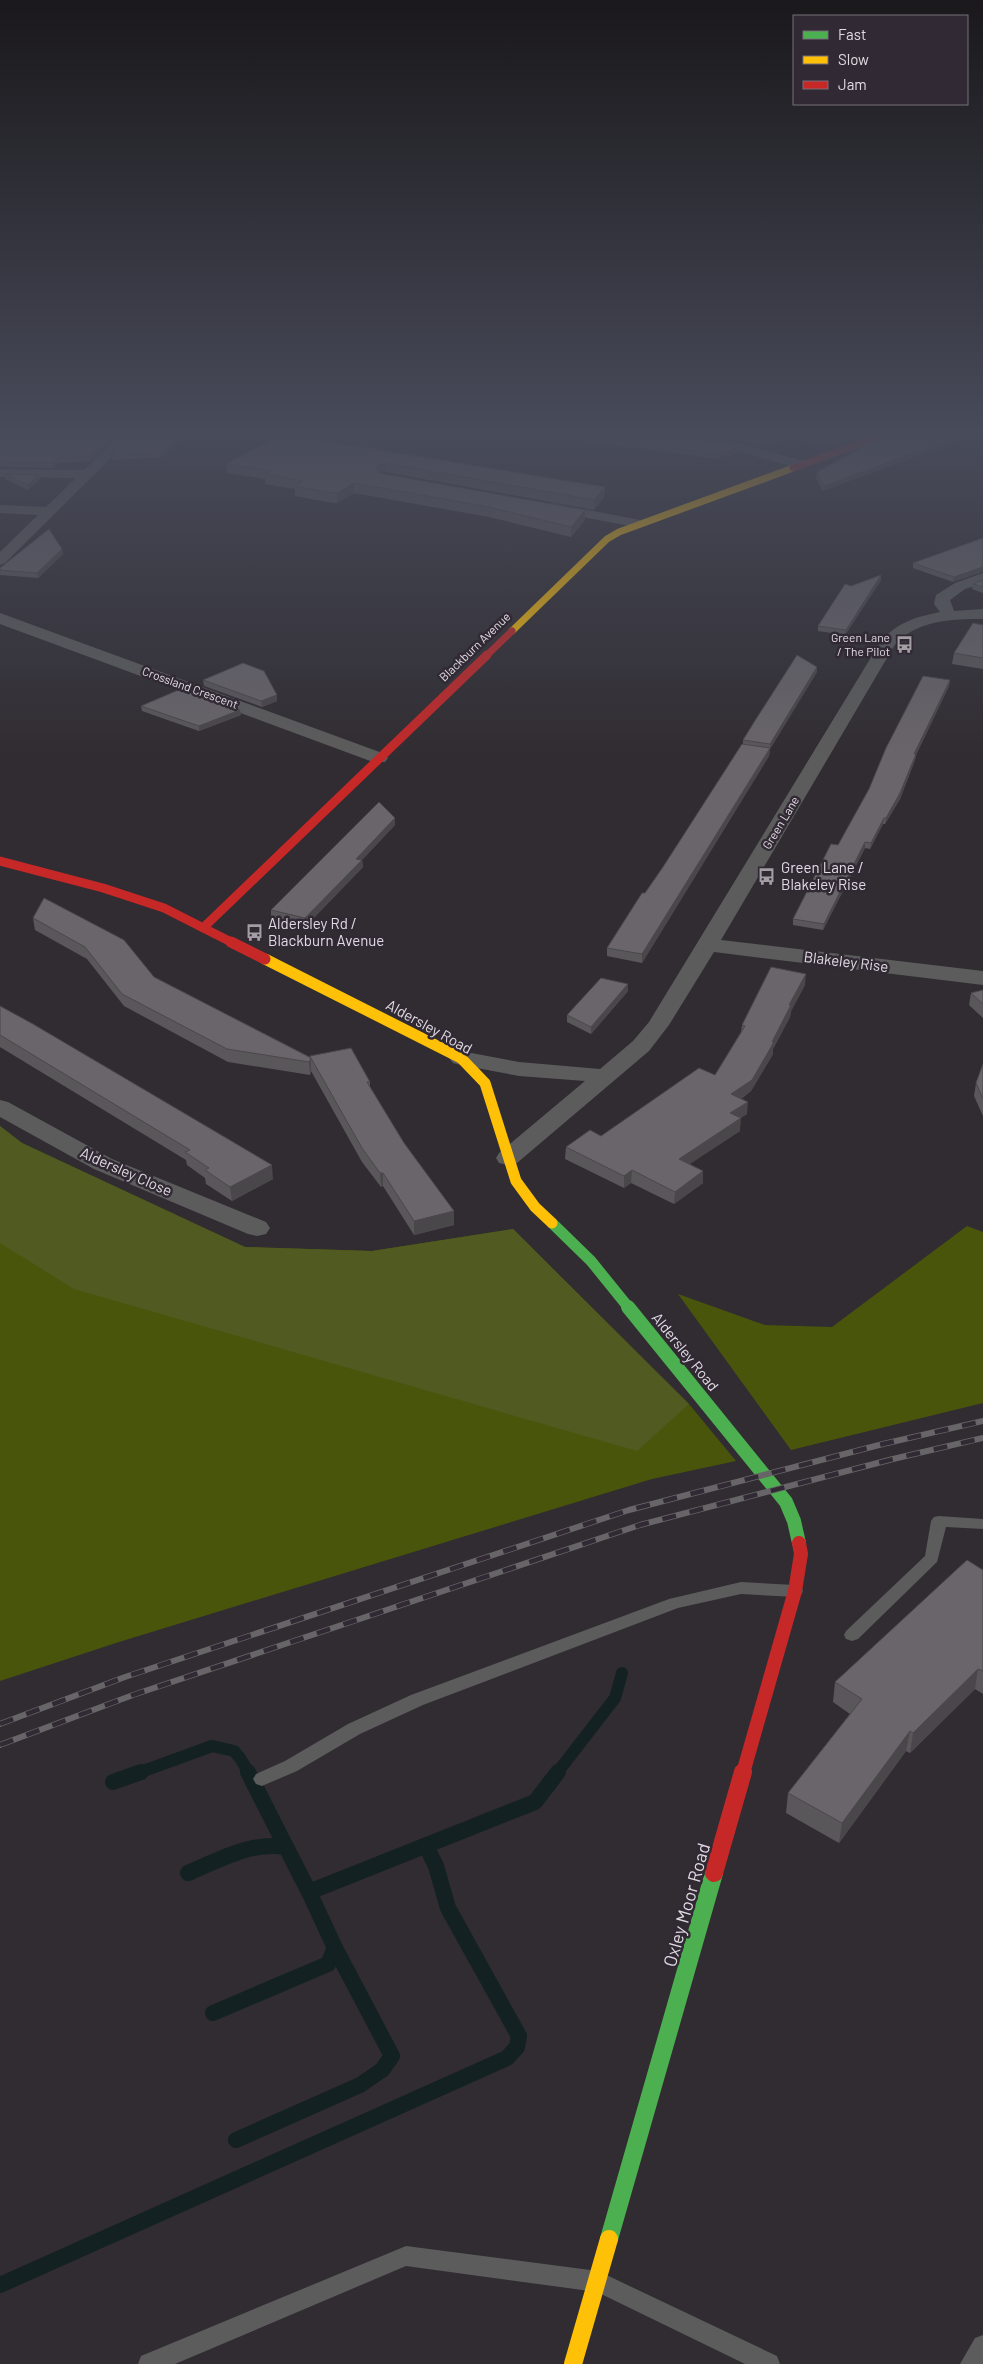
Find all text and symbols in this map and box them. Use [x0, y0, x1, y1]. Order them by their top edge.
legend [793, 15, 968, 105]
text: Fast [838, 25, 866, 43]
text: Slow [838, 50, 869, 68]
text: Jam [838, 75, 867, 93]
street label: Blackburn Avenue [436, 609, 513, 684]
place label: Green Lane / The Pilot [831, 630, 890, 658]
bus stop icon: Green Lane / The Pilot [894, 635, 914, 655]
street label: Crossland Crescent [141, 663, 240, 711]
street label: Green Lane [759, 794, 801, 851]
place label: Green Lane / Blakeley Rise [781, 858, 866, 893]
bus stop icon: Green Lane / Blakeley Rise [757, 867, 777, 887]
place label: Aldersley Rd / Blackburn Avenue [268, 914, 384, 949]
bus stop icon: Aldersley Rd / Blackburn Avenue [244, 923, 264, 943]
street label: Blakeley Rise [803, 947, 889, 975]
street label: Aldersley Road [383, 995, 476, 1057]
street label: Aldersley Close [78, 1143, 175, 1199]
street label: Aldersley Road [649, 1309, 723, 1394]
street label: Oxley Moor Road [658, 1840, 714, 1969]

